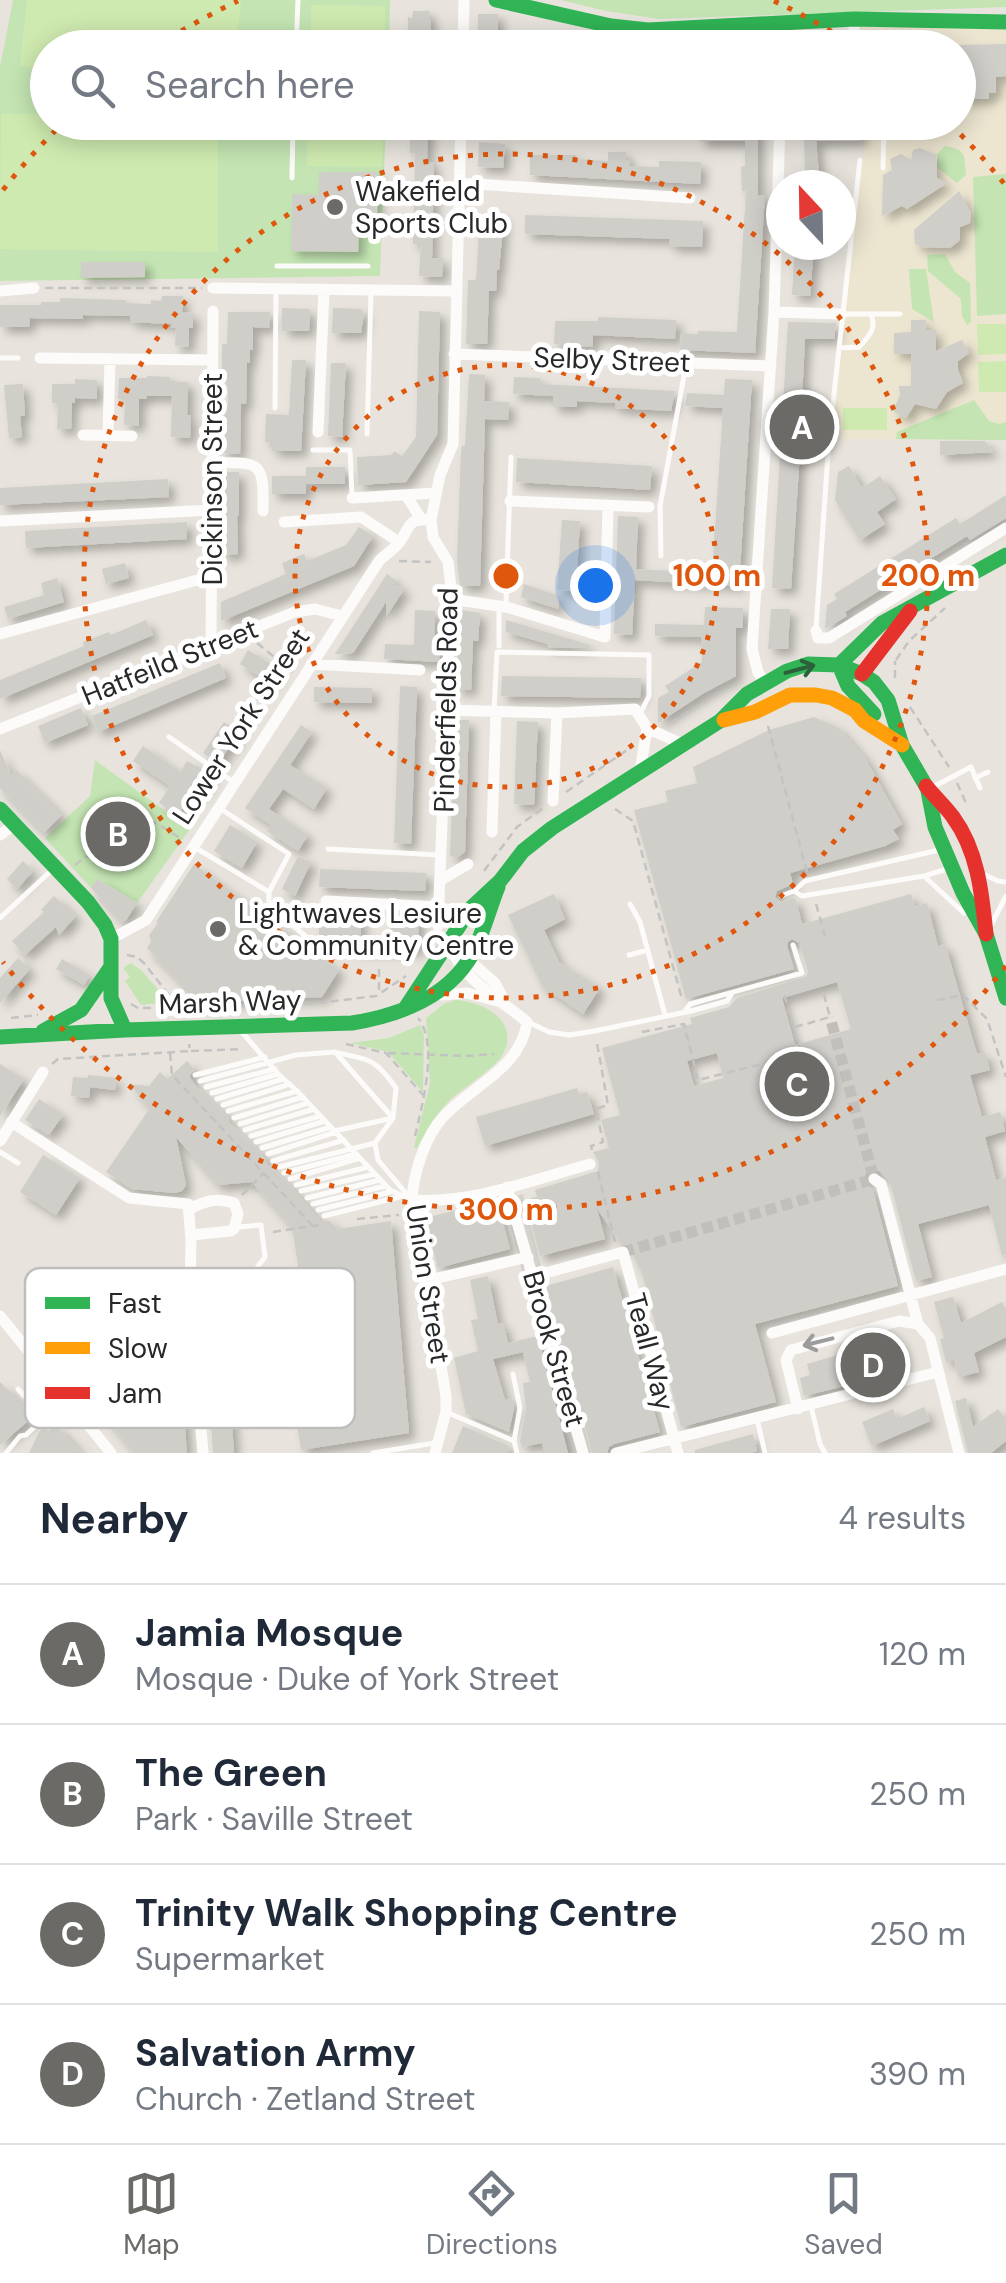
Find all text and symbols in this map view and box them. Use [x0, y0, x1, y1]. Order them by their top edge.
search box [30, 30, 976, 140]
icon: search [65, 58, 120, 113]
text: Search here [145, 60, 355, 110]
north arrow [766, 170, 856, 260]
place label: Wakefield Sports Club [355, 173, 508, 242]
marker: Wakefield Sports Club [324, 196, 346, 218]
street label: Selby Street [533, 339, 691, 381]
street label: Dickinson Street [194, 373, 231, 585]
pin: A [770, 390, 834, 464]
text: 100 m [673, 556, 761, 595]
text: 200 m [881, 556, 975, 595]
centre of rings [488, 558, 524, 594]
your location [570, 560, 621, 611]
street label: Pinderfields Road [426, 587, 466, 813]
street label: Hatfeild Street [76, 610, 264, 714]
street label: Lower York Street [164, 621, 318, 831]
one-way arrow [784, 658, 816, 677]
pin: B [86, 796, 150, 872]
place label: Lightwaves Lesiure & Community Centre [238, 895, 514, 964]
marker: Lightwaves Lesiure & Community Centre [207, 918, 229, 940]
street label: Marsh Way [158, 981, 302, 1023]
pin: C [764, 1046, 830, 1122]
text: 300 m [458, 1190, 554, 1229]
street label: Union Street [397, 1202, 459, 1366]
street label: Brook Street [514, 1267, 594, 1431]
legend [25, 1268, 355, 1428]
text: Fast [108, 1285, 162, 1322]
street label: Teall Way [617, 1289, 683, 1415]
pin: D [840, 1328, 906, 1402]
text: Slow [108, 1330, 168, 1367]
one-way arrow [803, 1333, 834, 1352]
text: Jam [108, 1375, 162, 1412]
text: Nearby [40, 1491, 189, 1546]
text: 4 results [839, 1497, 966, 1539]
text: Jamia Mosque [135, 1608, 403, 1658]
text: A [61, 1633, 84, 1675]
text: 120 m [879, 1633, 966, 1675]
text: Mosque · Duke of York Street [135, 1658, 559, 1700]
text: The Green [135, 1748, 327, 1798]
text: B [62, 1773, 83, 1815]
text: 250 m [869, 1773, 966, 1815]
text: Park · Saville Street [135, 1798, 413, 1840]
text: Trinity Walk Shopping Centre [135, 1888, 678, 1938]
text: C [61, 1913, 84, 1955]
text: 250 m [869, 1913, 966, 1955]
text: Supermarket [135, 1938, 325, 1980]
text: Salvation Army [135, 2028, 416, 2078]
text: D [61, 2053, 84, 2095]
text: 390 m [869, 2053, 966, 2095]
text: Church · Zetland Street [135, 2078, 476, 2120]
tab: Map [123, 2166, 180, 2263]
tab: Directions [426, 2166, 558, 2263]
tab: Saved [804, 2166, 883, 2263]

